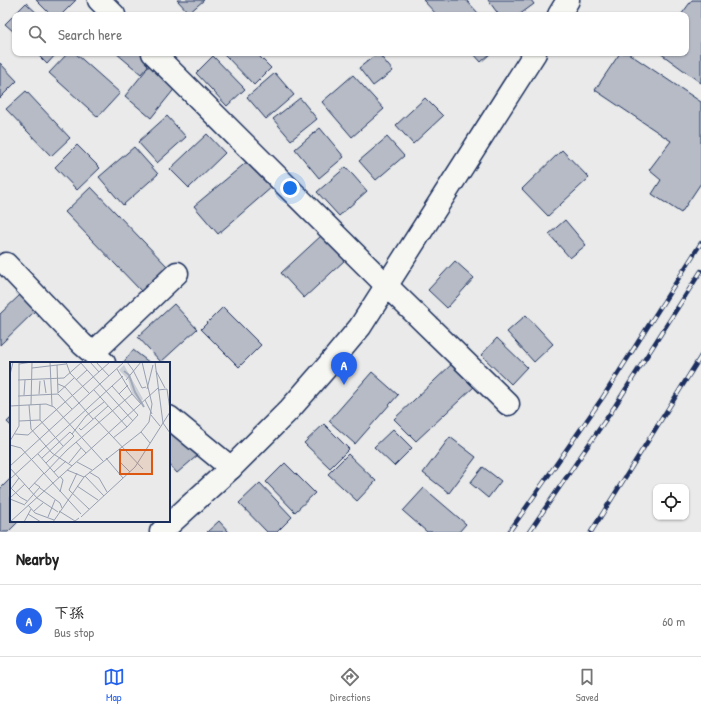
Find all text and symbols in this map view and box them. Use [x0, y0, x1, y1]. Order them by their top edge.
search box [12, 12, 689, 56]
icon: search [26, 23, 48, 45]
text: Search here [58, 24, 122, 45]
your location [280, 178, 300, 198]
pin: A [331, 352, 357, 385]
inset map [10, 362, 170, 522]
map controls [653, 484, 689, 520]
button: locate [653, 484, 689, 520]
text: Nearby [16, 547, 59, 570]
text: 下孫 [54, 602, 84, 623]
text: A [26, 612, 32, 630]
text: 60 m [662, 612, 685, 630]
text: Bus stop [54, 623, 94, 641]
tab: Map [103, 666, 125, 704]
tab: Directions [330, 666, 371, 704]
tab: Saved [576, 666, 598, 704]

